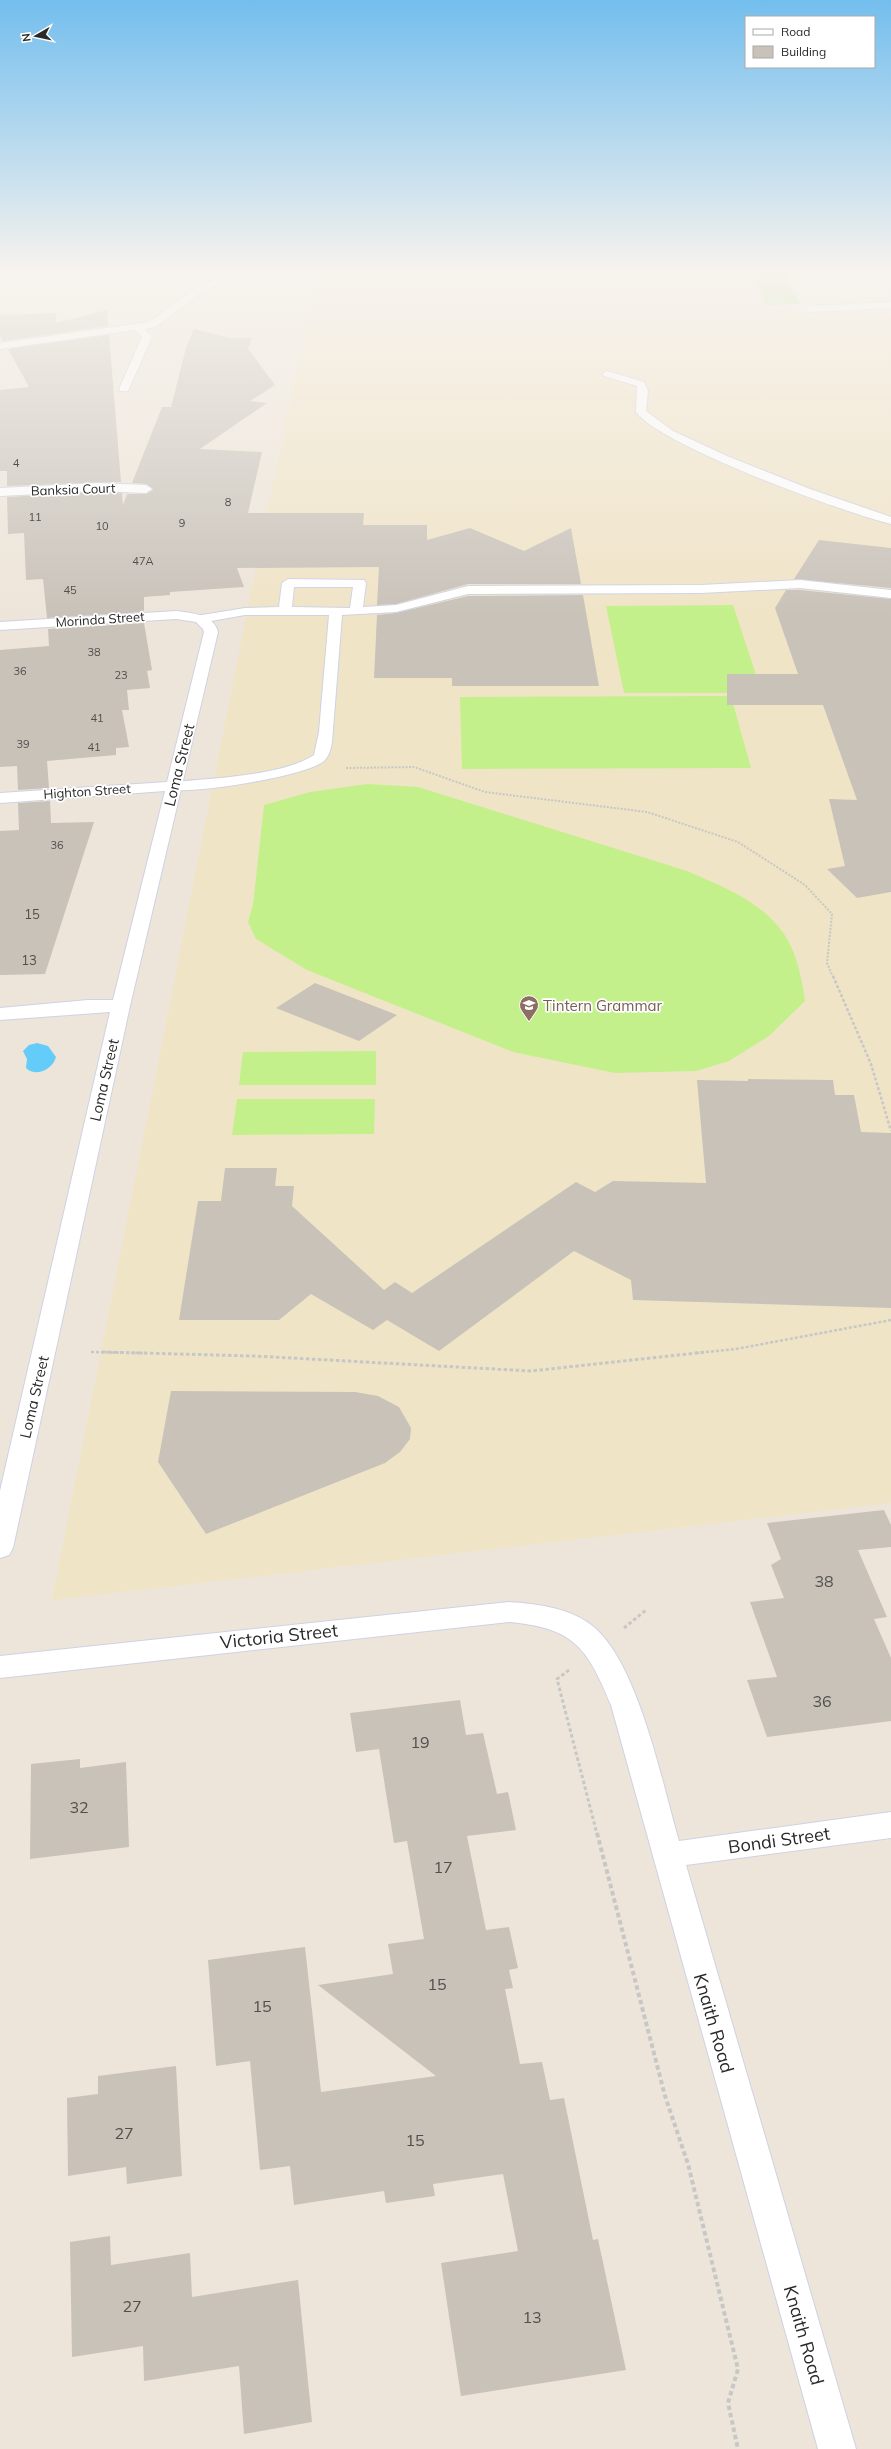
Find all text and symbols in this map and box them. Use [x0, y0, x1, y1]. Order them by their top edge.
north arrow [16, 16, 56, 56]
legend [745, 16, 875, 68]
text: Road [781, 24, 810, 39]
text: N [19, 32, 34, 43]
text: Building [781, 44, 826, 59]
house number: 4 [13, 456, 20, 470]
street label: Banksia Court [30, 480, 116, 498]
house number: 8 [225, 495, 232, 509]
house number: 11 [28, 510, 42, 524]
house number: 9 [179, 516, 185, 530]
house number: 10 [95, 519, 109, 533]
house number: 47A [132, 554, 154, 568]
house number: 45 [63, 583, 77, 597]
street label: Morinda Street [55, 608, 145, 630]
house number: 38 [87, 645, 101, 659]
house number: 36 [13, 664, 27, 678]
house number: 23 [114, 668, 128, 682]
house number: 41 [90, 711, 104, 725]
street label: Loma Street [160, 722, 198, 808]
house number: 39 [16, 737, 30, 751]
house number: 41 [87, 740, 101, 754]
street label: Highton Street [43, 780, 132, 802]
house number: 36 [50, 838, 64, 852]
house number: 15 [24, 906, 40, 922]
house number: 13 [21, 952, 37, 968]
school or university icon: Tintern Grammar [518, 994, 540, 1022]
place label: Tintern Grammar [543, 996, 663, 1015]
street label: Loma Street [85, 1037, 123, 1123]
street label: Loma Street [15, 1354, 53, 1440]
house number: 38 [814, 1571, 834, 1591]
street label: Victoria Street [219, 1618, 339, 1654]
house number: 36 [812, 1691, 832, 1711]
house number: 19 [410, 1732, 430, 1752]
house number: 32 [69, 1797, 89, 1817]
street label: Bondi Street [727, 1821, 831, 1859]
house number: 17 [433, 1857, 453, 1877]
street label: Knaith Road [689, 1970, 739, 2076]
house number: 15 [427, 1974, 447, 1994]
house number: 15 [252, 1996, 272, 2016]
house number: 27 [114, 2123, 134, 2143]
house number: 15 [405, 2130, 425, 2150]
street label: Knaith Road [779, 2282, 829, 2388]
house number: 27 [122, 2296, 142, 2316]
house number: 13 [522, 2307, 542, 2327]

